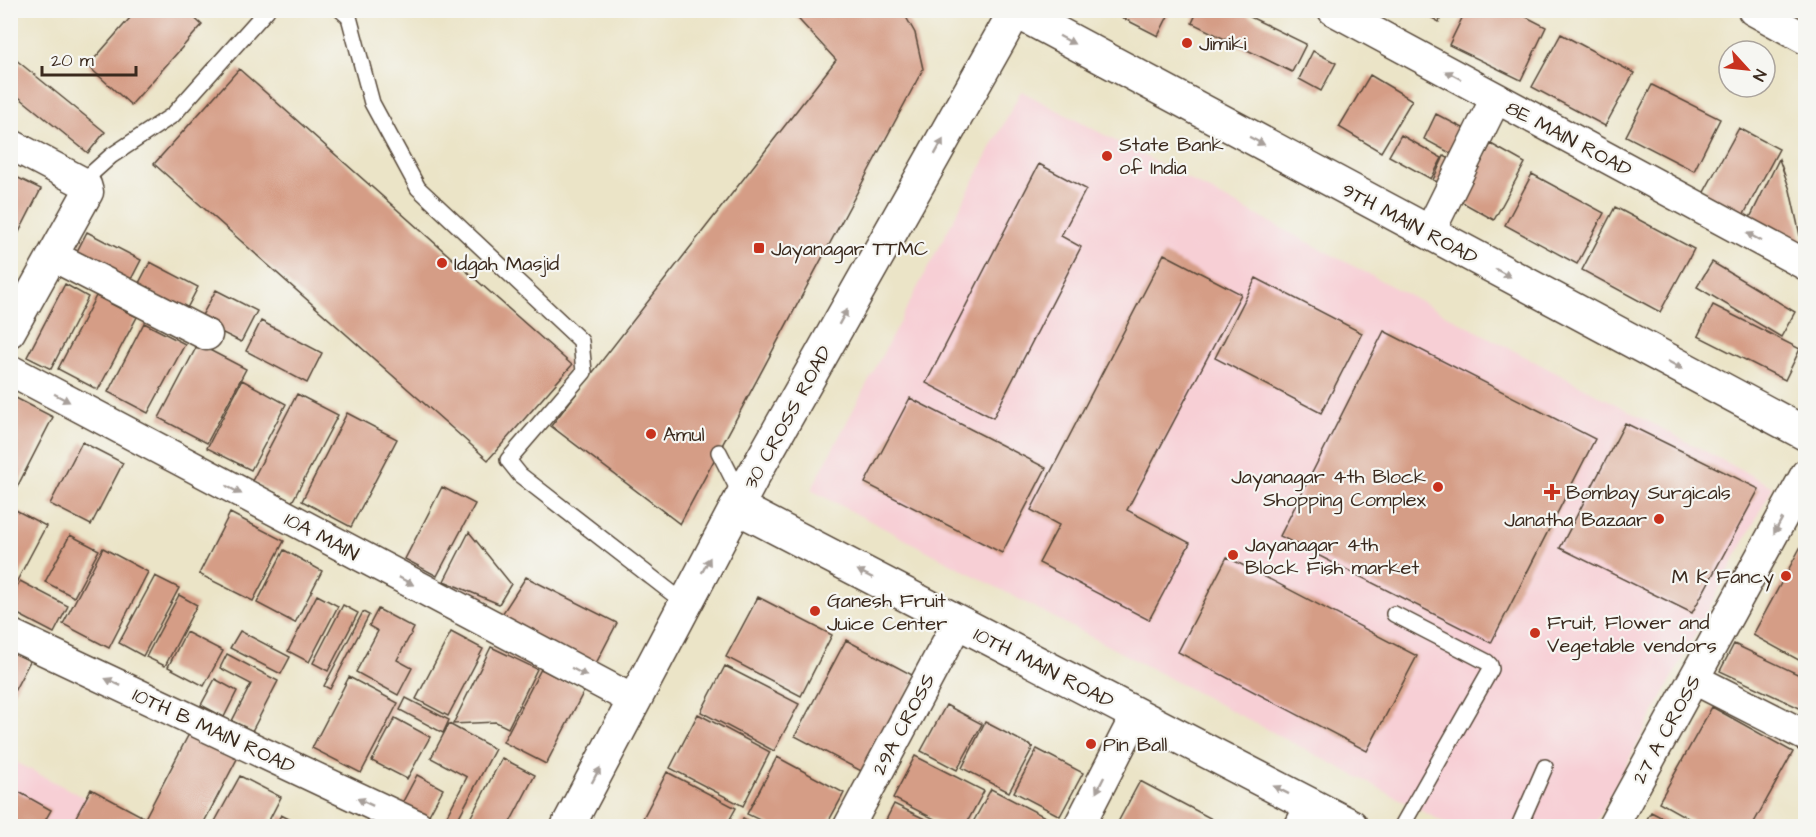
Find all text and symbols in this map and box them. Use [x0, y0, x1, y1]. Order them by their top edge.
place label: Jimiki [1199, 30, 1247, 58]
one-way arrow [1058, 35, 1075, 44]
marker: Jimiki [1180, 36, 1194, 50]
scale bar [42, 39, 136, 77]
north arrow [1717, 39, 1777, 99]
text: 20 m [51, 48, 94, 73]
text: N [1747, 66, 1772, 85]
one-way arrow [1444, 70, 1461, 80]
street label: 8E MAIN ROAD [1501, 94, 1637, 184]
place label: State Bank of India [1119, 131, 1224, 182]
one-way arrow [1249, 136, 1266, 146]
one-way arrow [934, 138, 944, 155]
marker: State Bank of India [1100, 149, 1114, 163]
street label: 9TH MAIN ROAD [1337, 176, 1482, 272]
one-way arrow [1745, 232, 1762, 242]
place label: Jayanagar TTMC [771, 235, 928, 264]
marker: Jayanagar TTMC [752, 241, 766, 255]
place label: Idgah Masjid [454, 250, 559, 279]
marker: Idgah Masjid [435, 256, 449, 270]
one-way arrow [1495, 268, 1512, 278]
one-way arrow [838, 308, 848, 325]
street label: 30 CROSS ROAD [737, 341, 839, 494]
one-way arrow [1667, 360, 1684, 370]
one-way arrow [54, 393, 71, 403]
place label: Amul [663, 421, 705, 449]
marker: Amul [644, 427, 658, 441]
place label: Jayanagar 4th Block Shopping Complex [1231, 463, 1427, 515]
place label: Bombay Surgicals [1566, 479, 1731, 508]
marker: Jayanagar 4th Block Shopping Complex [1431, 480, 1445, 494]
marker: Bombay Surgicals [1543, 483, 1561, 501]
one-way arrow [225, 484, 243, 494]
street label: 10A MAIN [279, 506, 364, 568]
place label: Janatha Bazaar [1504, 506, 1647, 534]
marker: Janatha Bazaar [1652, 512, 1666, 526]
one-way arrow [1773, 517, 1783, 534]
place label: Jayanagar 4th Block Fish market [1245, 531, 1419, 582]
marker: Jayanagar 4th Block Fish market [1226, 548, 1240, 562]
one-way arrow [701, 557, 711, 574]
place label: M K Fancy [1672, 563, 1774, 592]
one-way arrow [857, 569, 874, 579]
marker: M K Fancy [1779, 569, 1793, 583]
one-way arrow [398, 576, 415, 586]
place label: Ganesh Fruit Juice Center [827, 587, 947, 638]
marker: Ganesh Fruit Juice Center [808, 604, 822, 618]
place label: Fruit, Flower and Vegetable vendors [1547, 609, 1717, 661]
street label: 10TH MAIN ROAD [969, 620, 1119, 715]
marker: Fruit, Flower and Vegetable vendors [1528, 626, 1542, 640]
one-way arrow [571, 667, 588, 677]
street label: 29A CROSS [865, 669, 942, 780]
street label: 27 A CROSS [1626, 670, 1708, 789]
one-way arrow [104, 678, 121, 687]
street label: 10TH B MAIN ROAD [128, 681, 299, 781]
place label: Pin Ball [1103, 731, 1167, 759]
marker: Pin Ball [1084, 737, 1098, 751]
one-way arrow [590, 766, 600, 784]
one-way arrow [1095, 777, 1105, 794]
one-way arrow [1272, 785, 1289, 795]
one-way arrow [356, 797, 373, 806]

